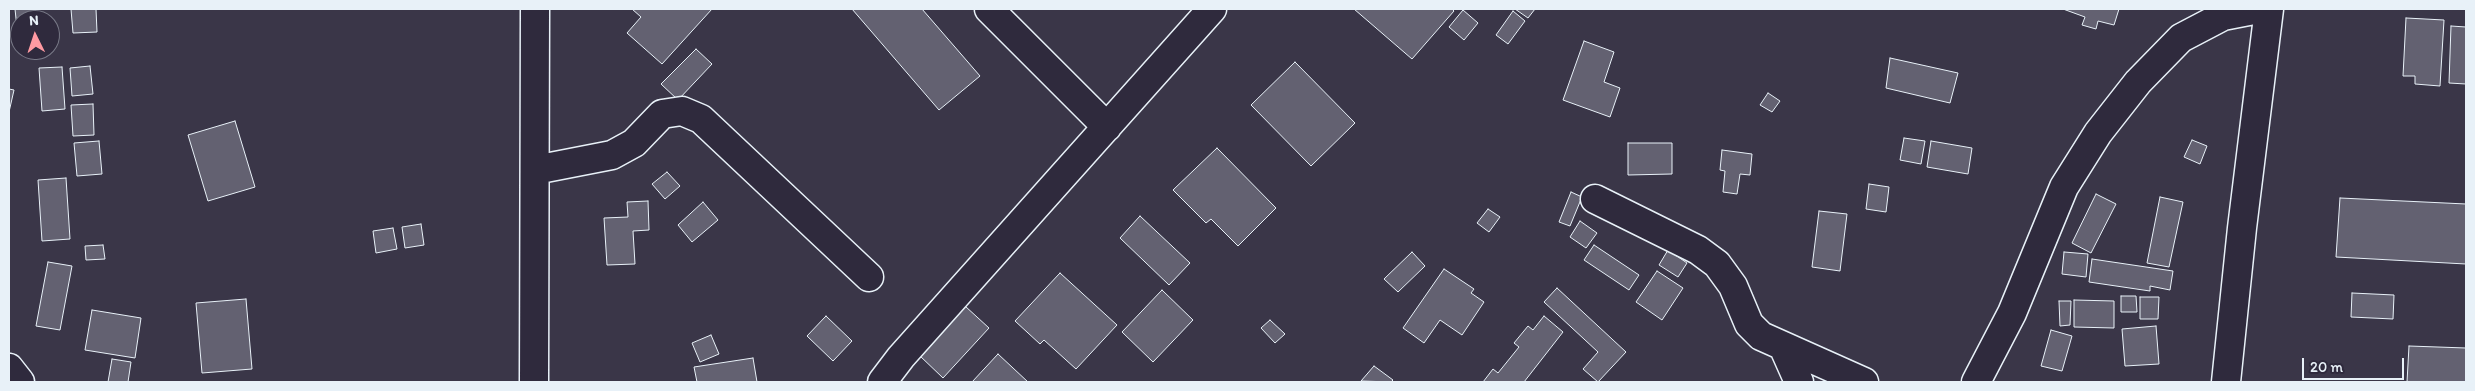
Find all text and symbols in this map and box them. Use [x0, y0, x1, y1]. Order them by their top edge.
north arrow [10, 10, 60, 60]
text: N [29, 12, 39, 29]
scale bar [2305, 348, 2408, 380]
text: 20 m [2310, 358, 2343, 376]

